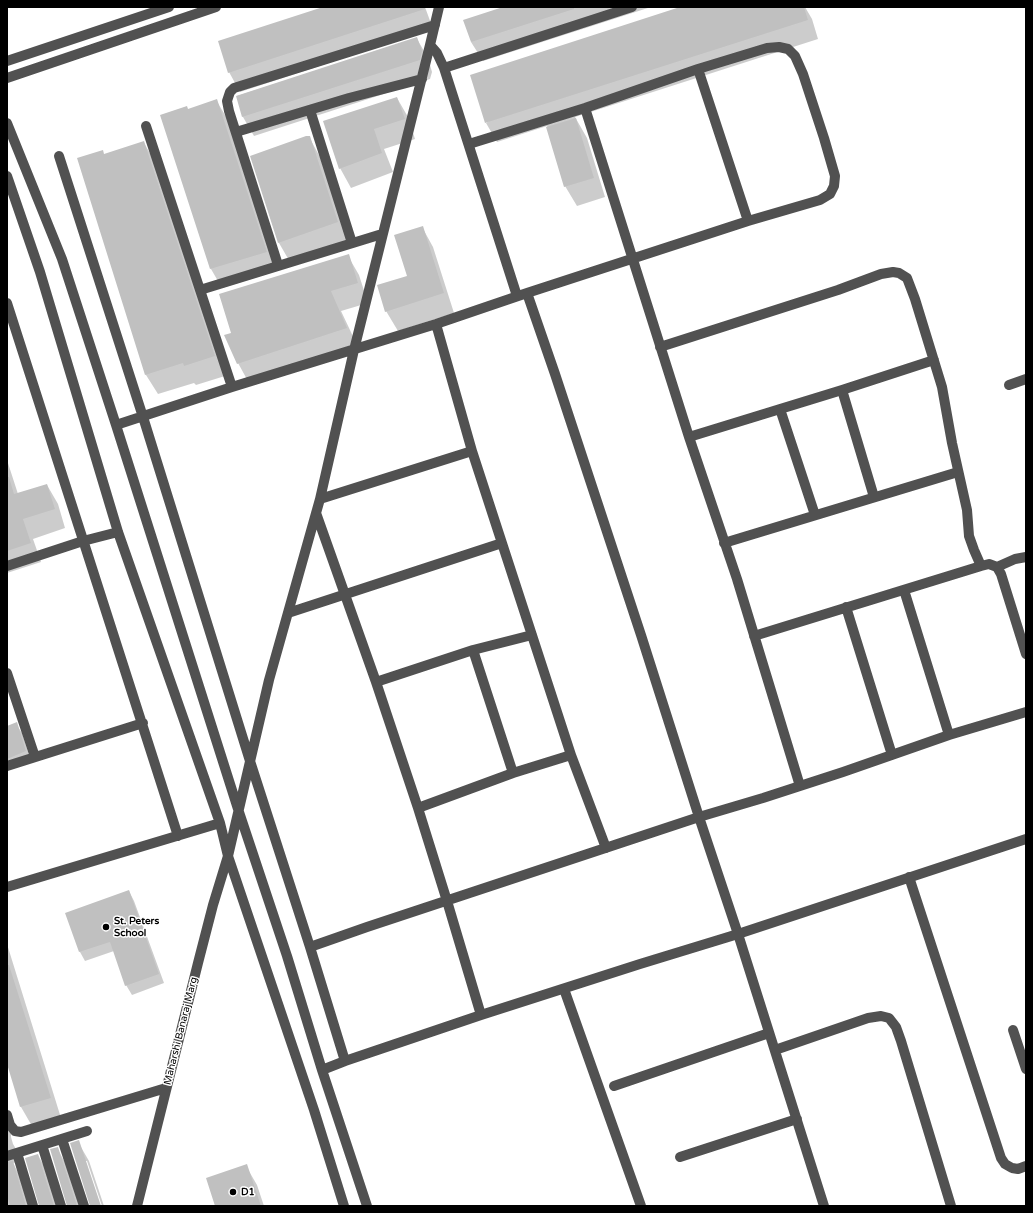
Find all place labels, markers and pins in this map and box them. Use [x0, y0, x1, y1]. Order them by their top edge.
place label: St. Peters School [114, 915, 159, 938]
marker: St. Peters School [101, 922, 111, 932]
place label: D1 [241, 1186, 255, 1198]
marker: D1 [228, 1187, 238, 1197]

